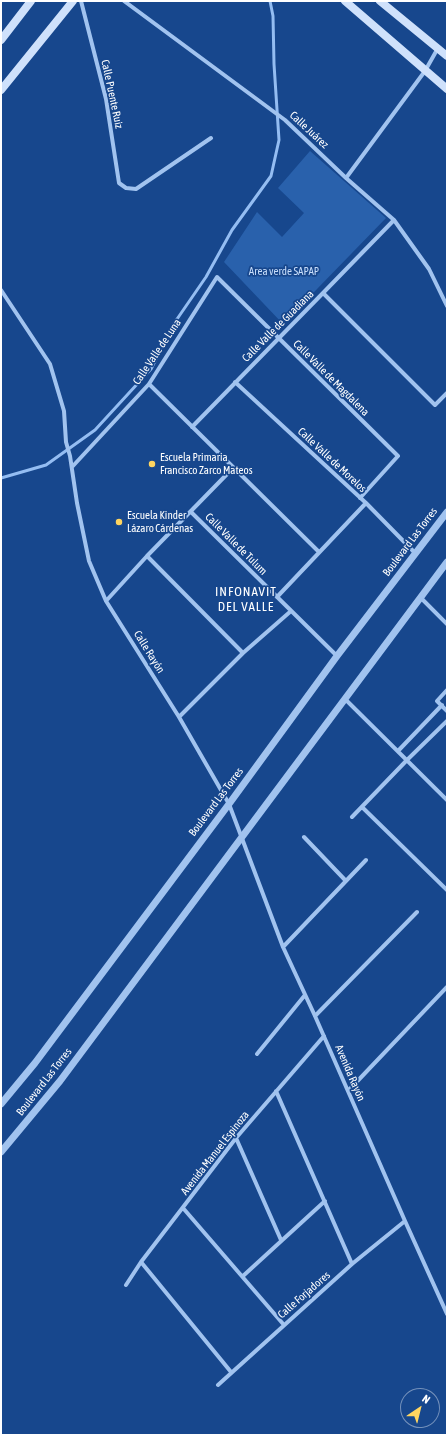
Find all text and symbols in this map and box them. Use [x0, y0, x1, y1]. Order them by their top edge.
street label: Calle Puente Ruiz [98, 58, 126, 130]
street label: Calle Juárez [287, 109, 331, 151]
park label: Area verde SAPAP [249, 265, 319, 279]
street label: Calle Valle de Guadiana [239, 287, 317, 365]
street label: Calle Valle de Luna [130, 317, 184, 387]
street label: Calle Valle de Magdalena [290, 337, 372, 419]
street label: Calle Valle de Morelos [295, 425, 369, 495]
place label: Escuela Primaria Francisco Zarco Mateos [160, 451, 253, 477]
marker: Escuela Primaria Francisco Zarco Mateos [147, 459, 157, 469]
street label: Boulevard Las Torres [380, 505, 440, 579]
place label: Escuela Kinder Lázaro Cárdenas [127, 509, 193, 535]
street label: Calle Valle de Tulum [202, 510, 270, 578]
marker: Escuela Kinder Lázaro Cárdenas [114, 517, 124, 527]
district label: INFONAVIT DEL VALLE [215, 584, 277, 615]
street label: Calle Rayón [131, 628, 167, 676]
street label: Boulevard Las Torres [186, 765, 246, 839]
street label: Avenida Rayón [332, 1043, 368, 1103]
street label: Boulevard Las Torres [13, 1045, 75, 1119]
street label: Avenida Manuel Espinoza [178, 1108, 252, 1198]
street label: Calle Forjadores [275, 1269, 333, 1321]
north arrow [400, 1388, 440, 1428]
text: N [420, 1392, 432, 1406]

